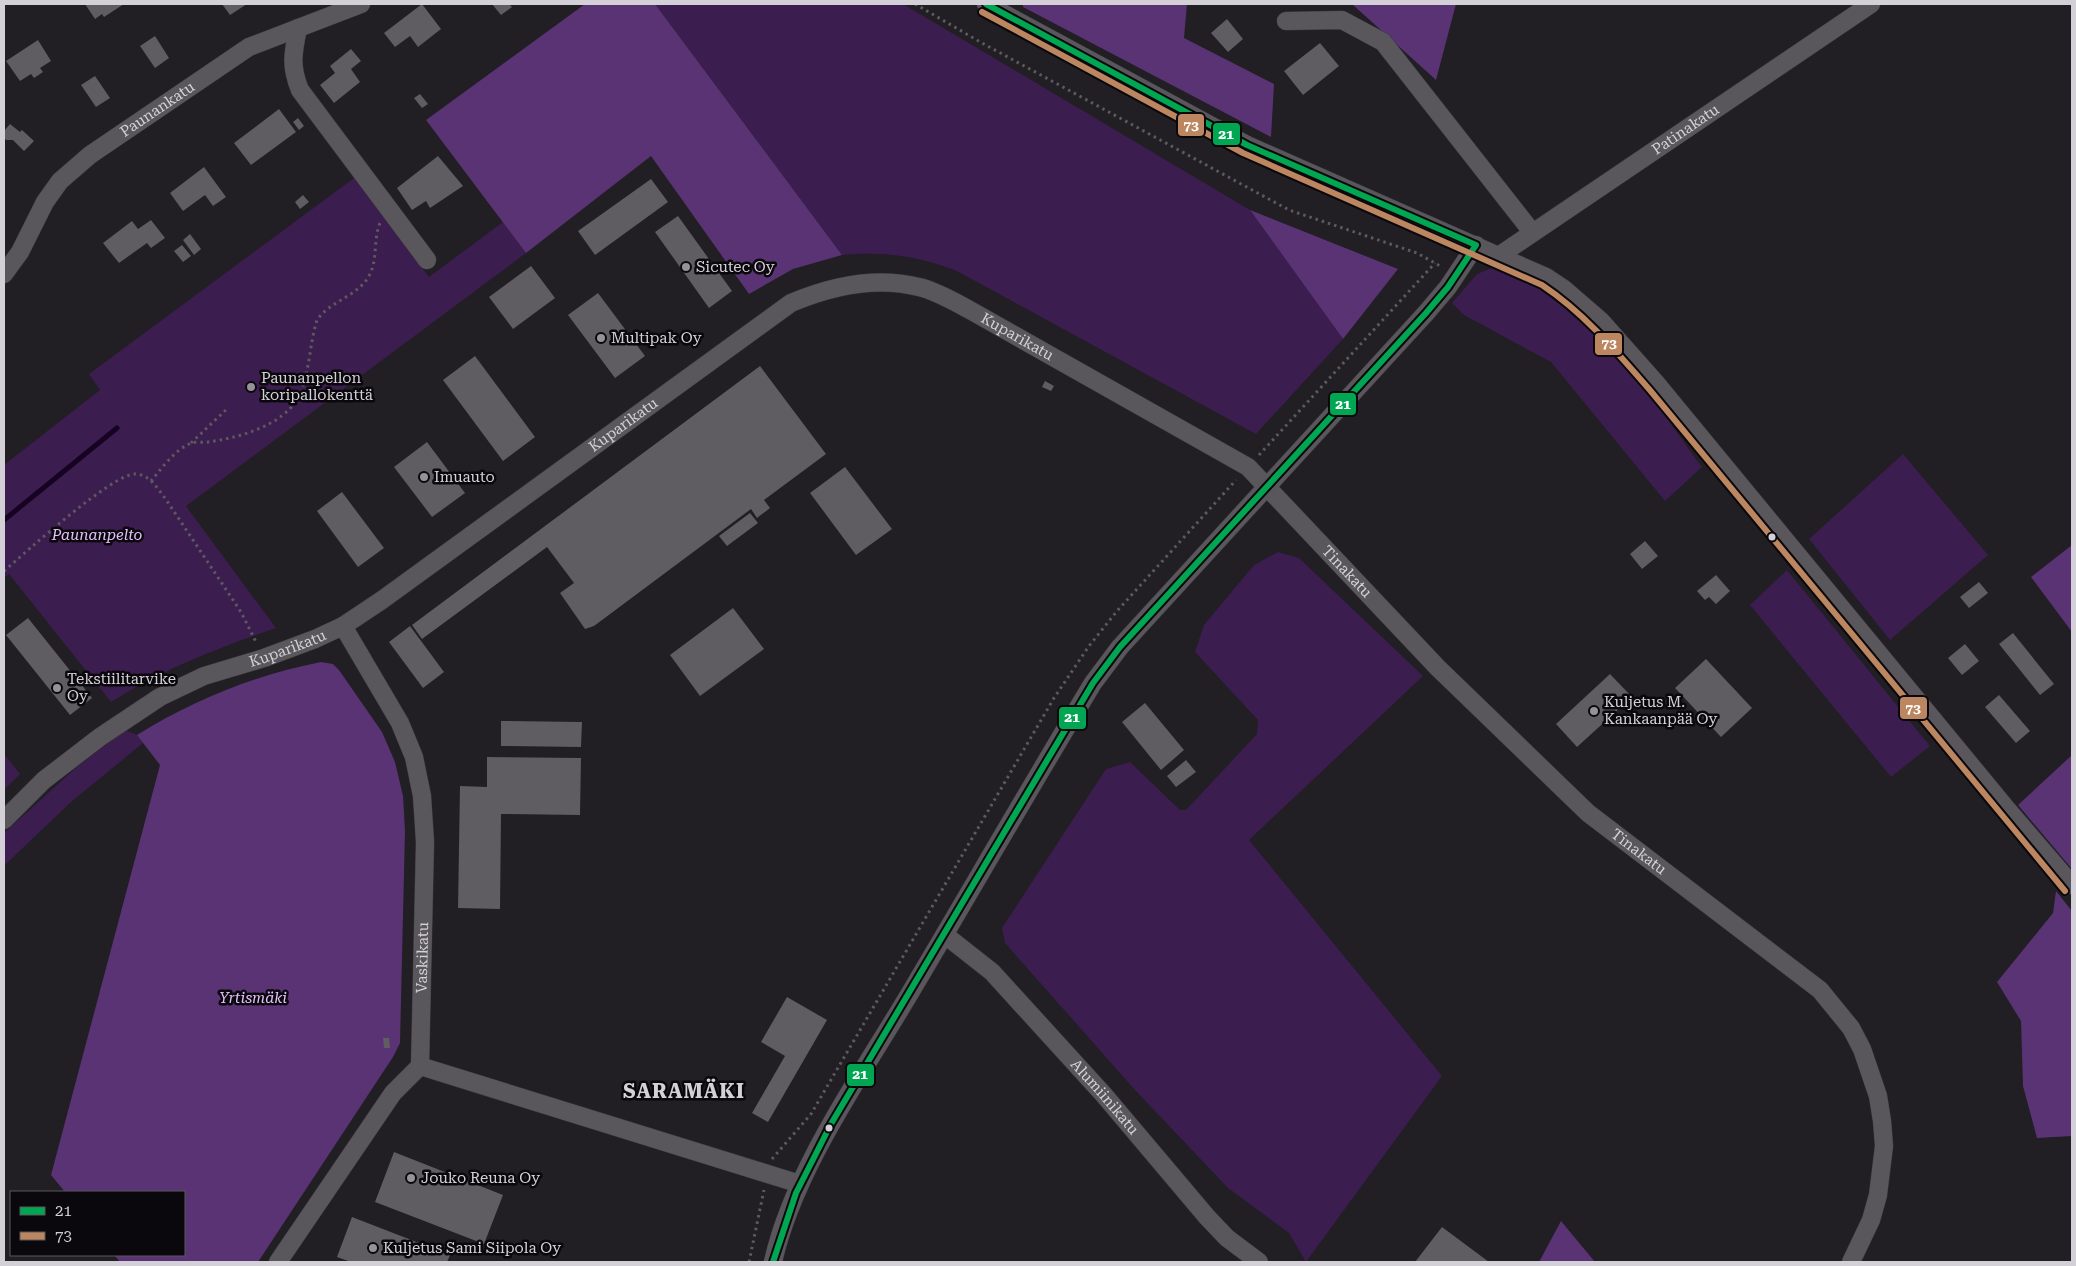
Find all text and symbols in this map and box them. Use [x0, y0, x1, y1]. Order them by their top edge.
street label: Paunankatu [117, 77, 198, 141]
street label: Patinakatu [1648, 100, 1723, 159]
line badge: 73 [1177, 113, 1205, 137]
text: 73 [1183, 117, 1199, 133]
line badge: 21 [1212, 122, 1241, 146]
text: 21 [1218, 126, 1234, 142]
place label: Sicutec Oy [696, 258, 775, 276]
marker: Sicutec Oy [680, 261, 692, 273]
street label: Kuparikatu [978, 309, 1057, 365]
place label: Multipak Oy [611, 329, 702, 347]
marker: Multipak Oy [595, 332, 607, 344]
line badge: 73 [1594, 332, 1623, 356]
text: 73 [1601, 335, 1617, 351]
place label: Paunanpellon koripallokenttä [261, 369, 373, 404]
marker: Paunanpellon koripallokenttä [245, 381, 257, 393]
line badge: 21 [1329, 392, 1357, 416]
street label: Kuparikatu [585, 393, 662, 456]
text: 21 [1335, 396, 1351, 412]
place label: Imuauto [434, 468, 495, 486]
marker: Imuauto [418, 471, 430, 483]
park label: Paunanpelto [51, 526, 143, 544]
unlabelled marker [1767, 532, 1777, 542]
street label: Tinakatu [1318, 542, 1376, 602]
street label: Kuparikatu [247, 626, 330, 671]
place label: Tekstiilitarvike Oy [67, 670, 176, 705]
marker: Tekstiilitarvike Oy [51, 682, 63, 694]
place label: Kuljetus M. Kankaanpää Oy [1604, 693, 1718, 728]
line badge: 73 [1899, 696, 1928, 720]
text: 73 [1905, 700, 1921, 716]
marker: Kuljetus M. Kankaanpää Oy [1588, 705, 1600, 717]
line badge: 21 [1058, 706, 1087, 730]
text: 21 [1064, 709, 1080, 725]
street label: Tinakatu [1608, 825, 1670, 879]
street label: Vaskikatu [413, 921, 432, 993]
park label: Yrtismäki [219, 989, 287, 1007]
street label: Alumiinikatu [1067, 1055, 1143, 1139]
line badge: 21 [846, 1063, 875, 1087]
text: 21 [852, 1066, 868, 1082]
district label: SARAMÄKI [623, 1078, 745, 1103]
unlabelled marker [824, 1123, 834, 1133]
place label: Jouko Reuna Oy [421, 1169, 540, 1187]
marker: Jouko Reuna Oy [405, 1172, 417, 1184]
legend [10, 1191, 185, 1256]
text: 21 [55, 1202, 72, 1220]
text: 73 [55, 1227, 72, 1245]
place label: Kuljetus Sami Siipola Oy [383, 1239, 561, 1257]
marker: Kuljetus Sami Siipola Oy [367, 1242, 379, 1254]

